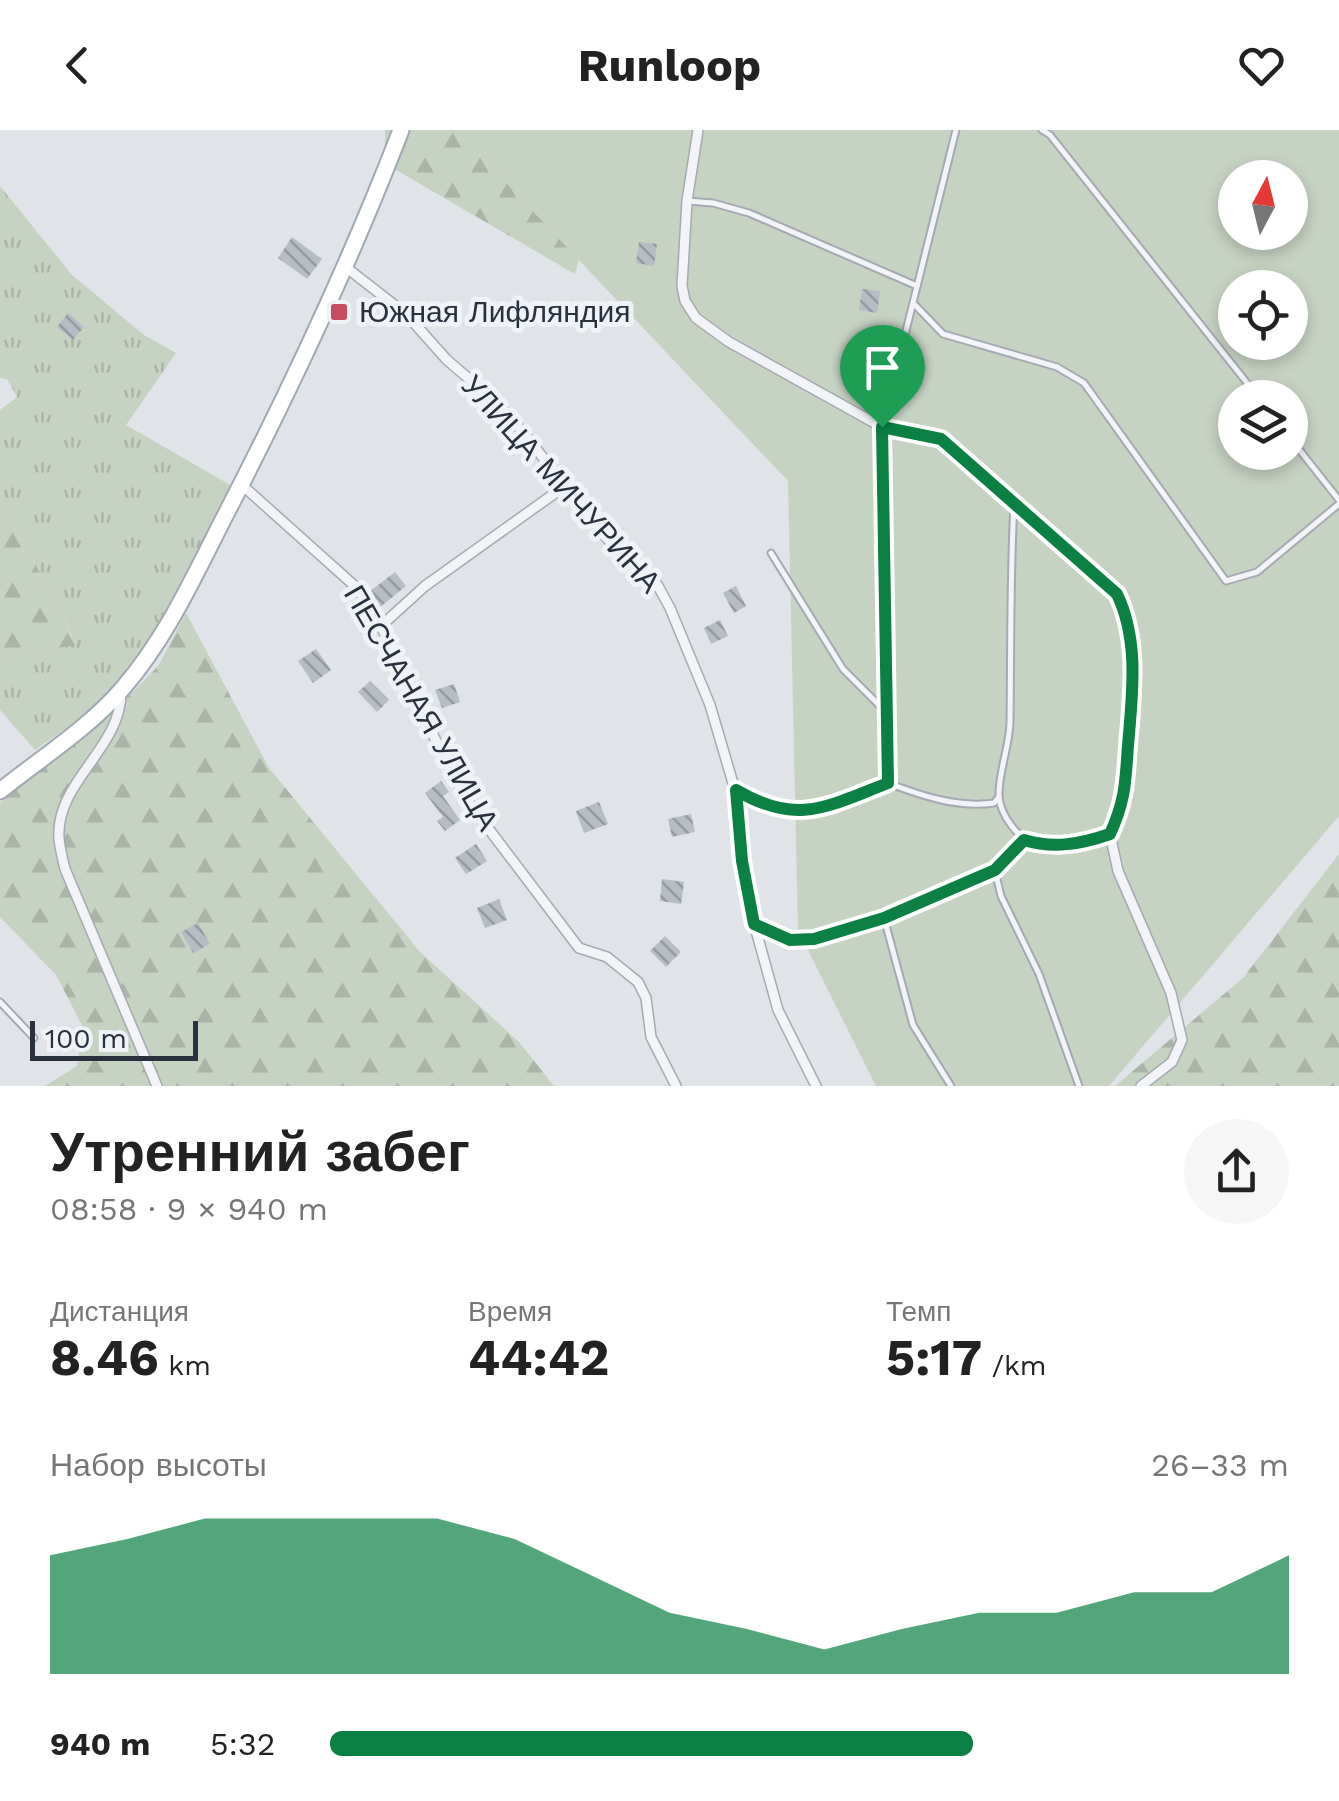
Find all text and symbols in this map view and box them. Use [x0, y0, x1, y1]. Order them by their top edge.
icon: back [50, 38, 105, 93]
icon: heart [1234, 38, 1289, 93]
text: Runloop [578, 39, 761, 92]
north arrow [1218, 160, 1308, 250]
map controls [1218, 160, 1308, 470]
button: locate [1218, 270, 1308, 360]
place label: Южная Лифляндия [359, 294, 630, 329]
marker: Южная Лифляндия [328, 301, 350, 323]
pin [840, 325, 925, 428]
icon: arrive [855, 340, 910, 395]
street label: УЛИЦА МИЧУРИНА [454, 368, 668, 600]
button: layers [1218, 380, 1308, 470]
street label: ПЕСЧАНАЯ УЛИЦА [337, 579, 506, 837]
scale bar [30, 1016, 198, 1060]
text: 100 m [45, 1022, 127, 1055]
button: share [1184, 1119, 1289, 1224]
text: Утренний забег [50, 1120, 470, 1184]
text: 08:58 · 9 × 940 m [50, 1190, 328, 1228]
text: Дистанция [50, 1295, 189, 1328]
text: Время [468, 1295, 552, 1328]
text: Темп [886, 1295, 952, 1328]
text: 8.46 [50, 1328, 159, 1387]
text: 44:42 [468, 1328, 609, 1387]
text: 5:17 [886, 1328, 982, 1387]
text: km [159, 1349, 211, 1382]
text: /km [982, 1349, 1047, 1382]
text: Набор высоты [50, 1446, 267, 1484]
text: 26–33 m [1151, 1446, 1289, 1484]
text: 940 m [50, 1725, 150, 1763]
text: 5:32 [210, 1725, 275, 1763]

